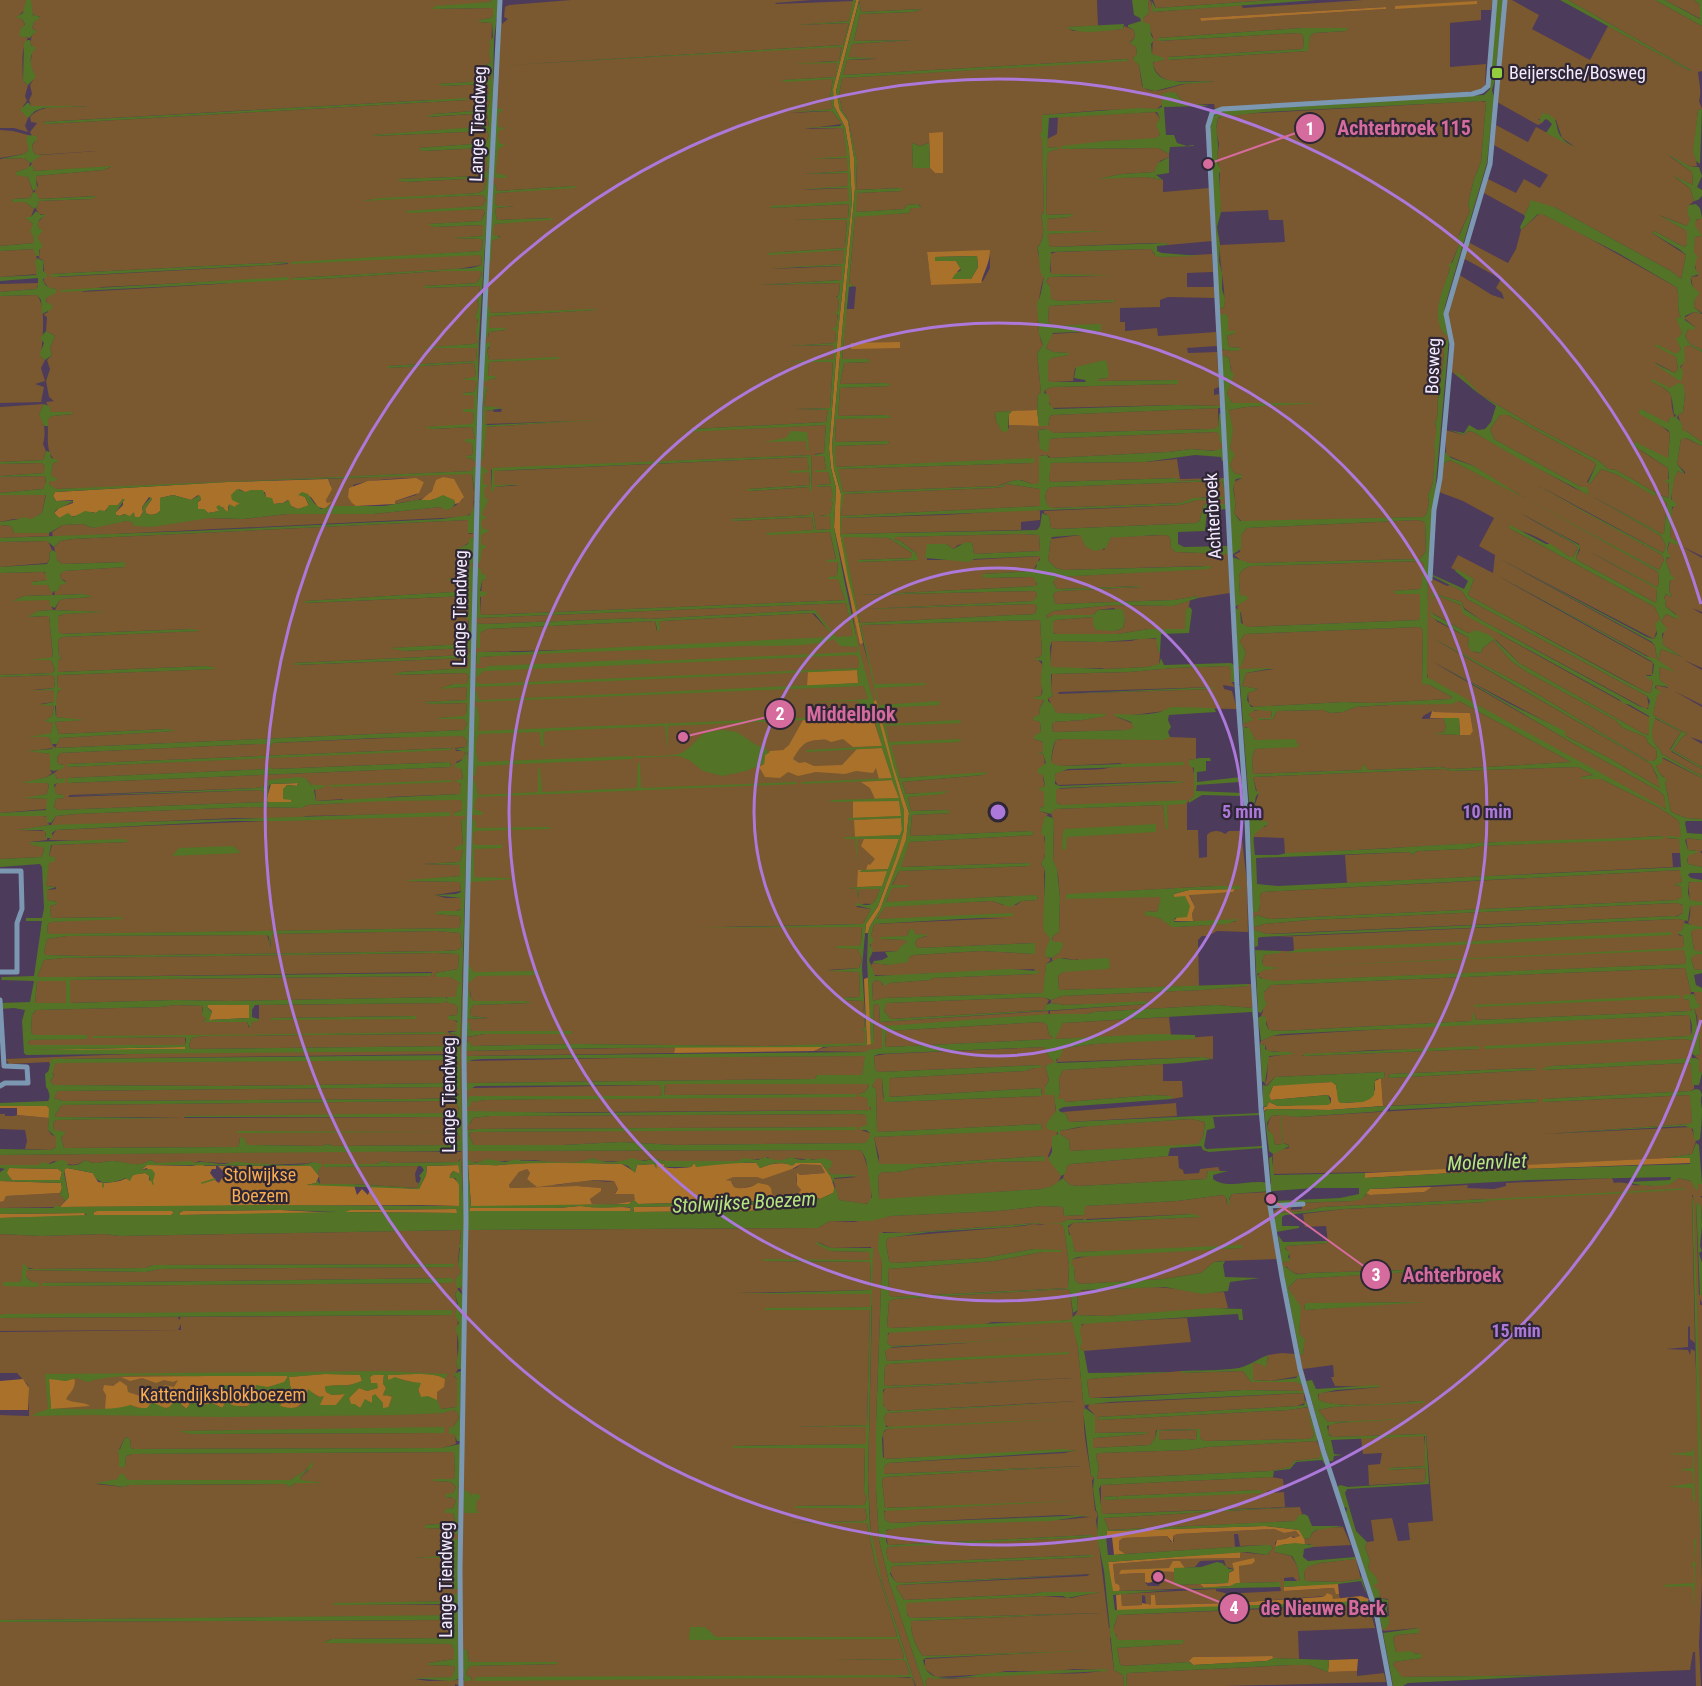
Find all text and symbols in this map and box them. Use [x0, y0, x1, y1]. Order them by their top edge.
place label: Beijersche/Bosweg [1509, 62, 1646, 83]
street label: Lange Tiendweg [465, 66, 490, 182]
marker: Beijersche/Bosweg [1490, 66, 1504, 80]
callout: Achterbroek 115 [1295, 109, 1483, 147]
text: Achterbroek 115 [1337, 116, 1471, 140]
text: 1 [1305, 118, 1315, 139]
street label: Bosweg [1421, 338, 1444, 394]
street label: Achterbroek [1200, 472, 1225, 560]
street label: Lange Tiendweg [448, 550, 471, 666]
callout: Middelblok [765, 695, 908, 733]
text: Middelblok [806, 702, 896, 726]
text: 2 [775, 703, 785, 724]
text: 5 min [1222, 801, 1262, 822]
text: 10 min [1462, 801, 1512, 822]
centre of rings [988, 802, 1008, 822]
street label: Lange Tiendweg [438, 1037, 459, 1153]
water label: Molenvliet [1447, 1149, 1527, 1175]
park label: Stolwijkse Boezem [224, 1164, 296, 1206]
water label: Stolwijkse Boezem [672, 1186, 816, 1218]
callout: Achterbroek [1361, 1256, 1513, 1294]
text: Achterbroek [1403, 1263, 1502, 1287]
text: 3 [1371, 1264, 1381, 1285]
text: 15 min [1491, 1320, 1541, 1341]
park label: Kattendijksblokboezem [140, 1384, 306, 1405]
street label: Lange Tiendweg [435, 1522, 456, 1638]
callout: de Nieuwe Berk [1219, 1589, 1397, 1627]
text: de Nieuwe Berk [1261, 1596, 1386, 1620]
text: 4 [1229, 1597, 1239, 1618]

